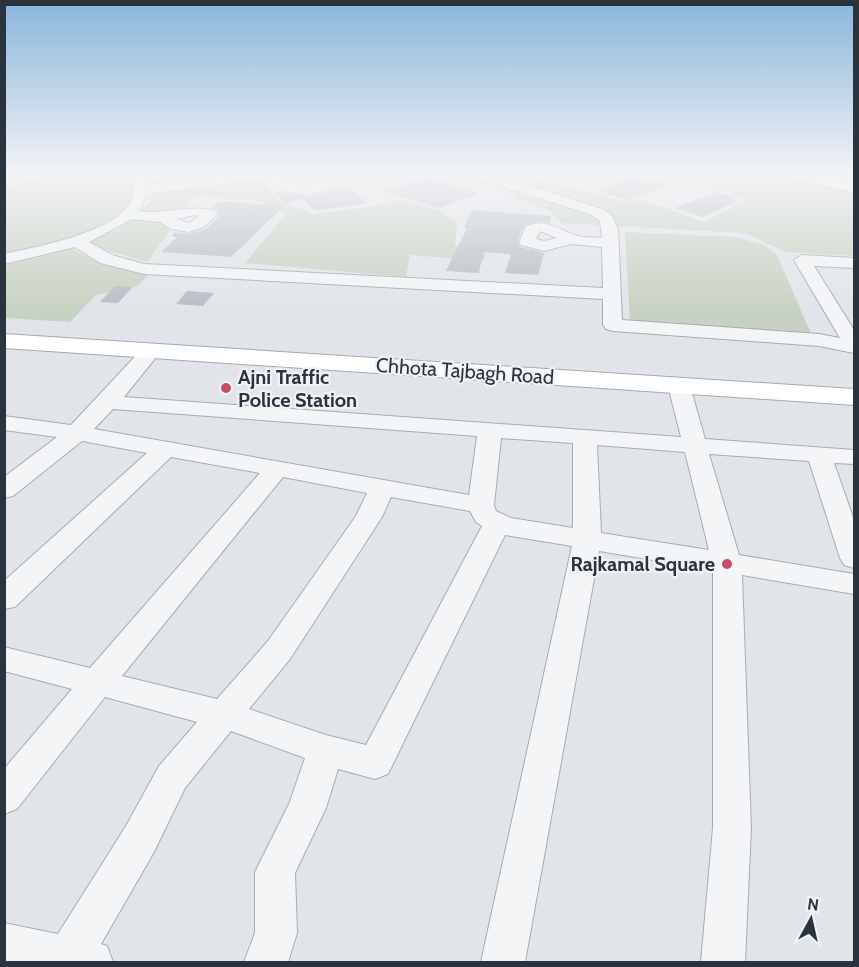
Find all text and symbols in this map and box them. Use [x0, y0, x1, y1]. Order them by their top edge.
street label: Chhota Tajbagh Road [375, 353, 555, 389]
place label: Ajni Traffic Police Station [238, 365, 357, 412]
marker: Ajni Traffic Police Station [219, 381, 233, 395]
place label: Rajkamal Square [570, 552, 715, 576]
marker: Rajkamal Square [720, 557, 734, 571]
north arrow [781, 889, 841, 949]
text: N [806, 894, 820, 915]

